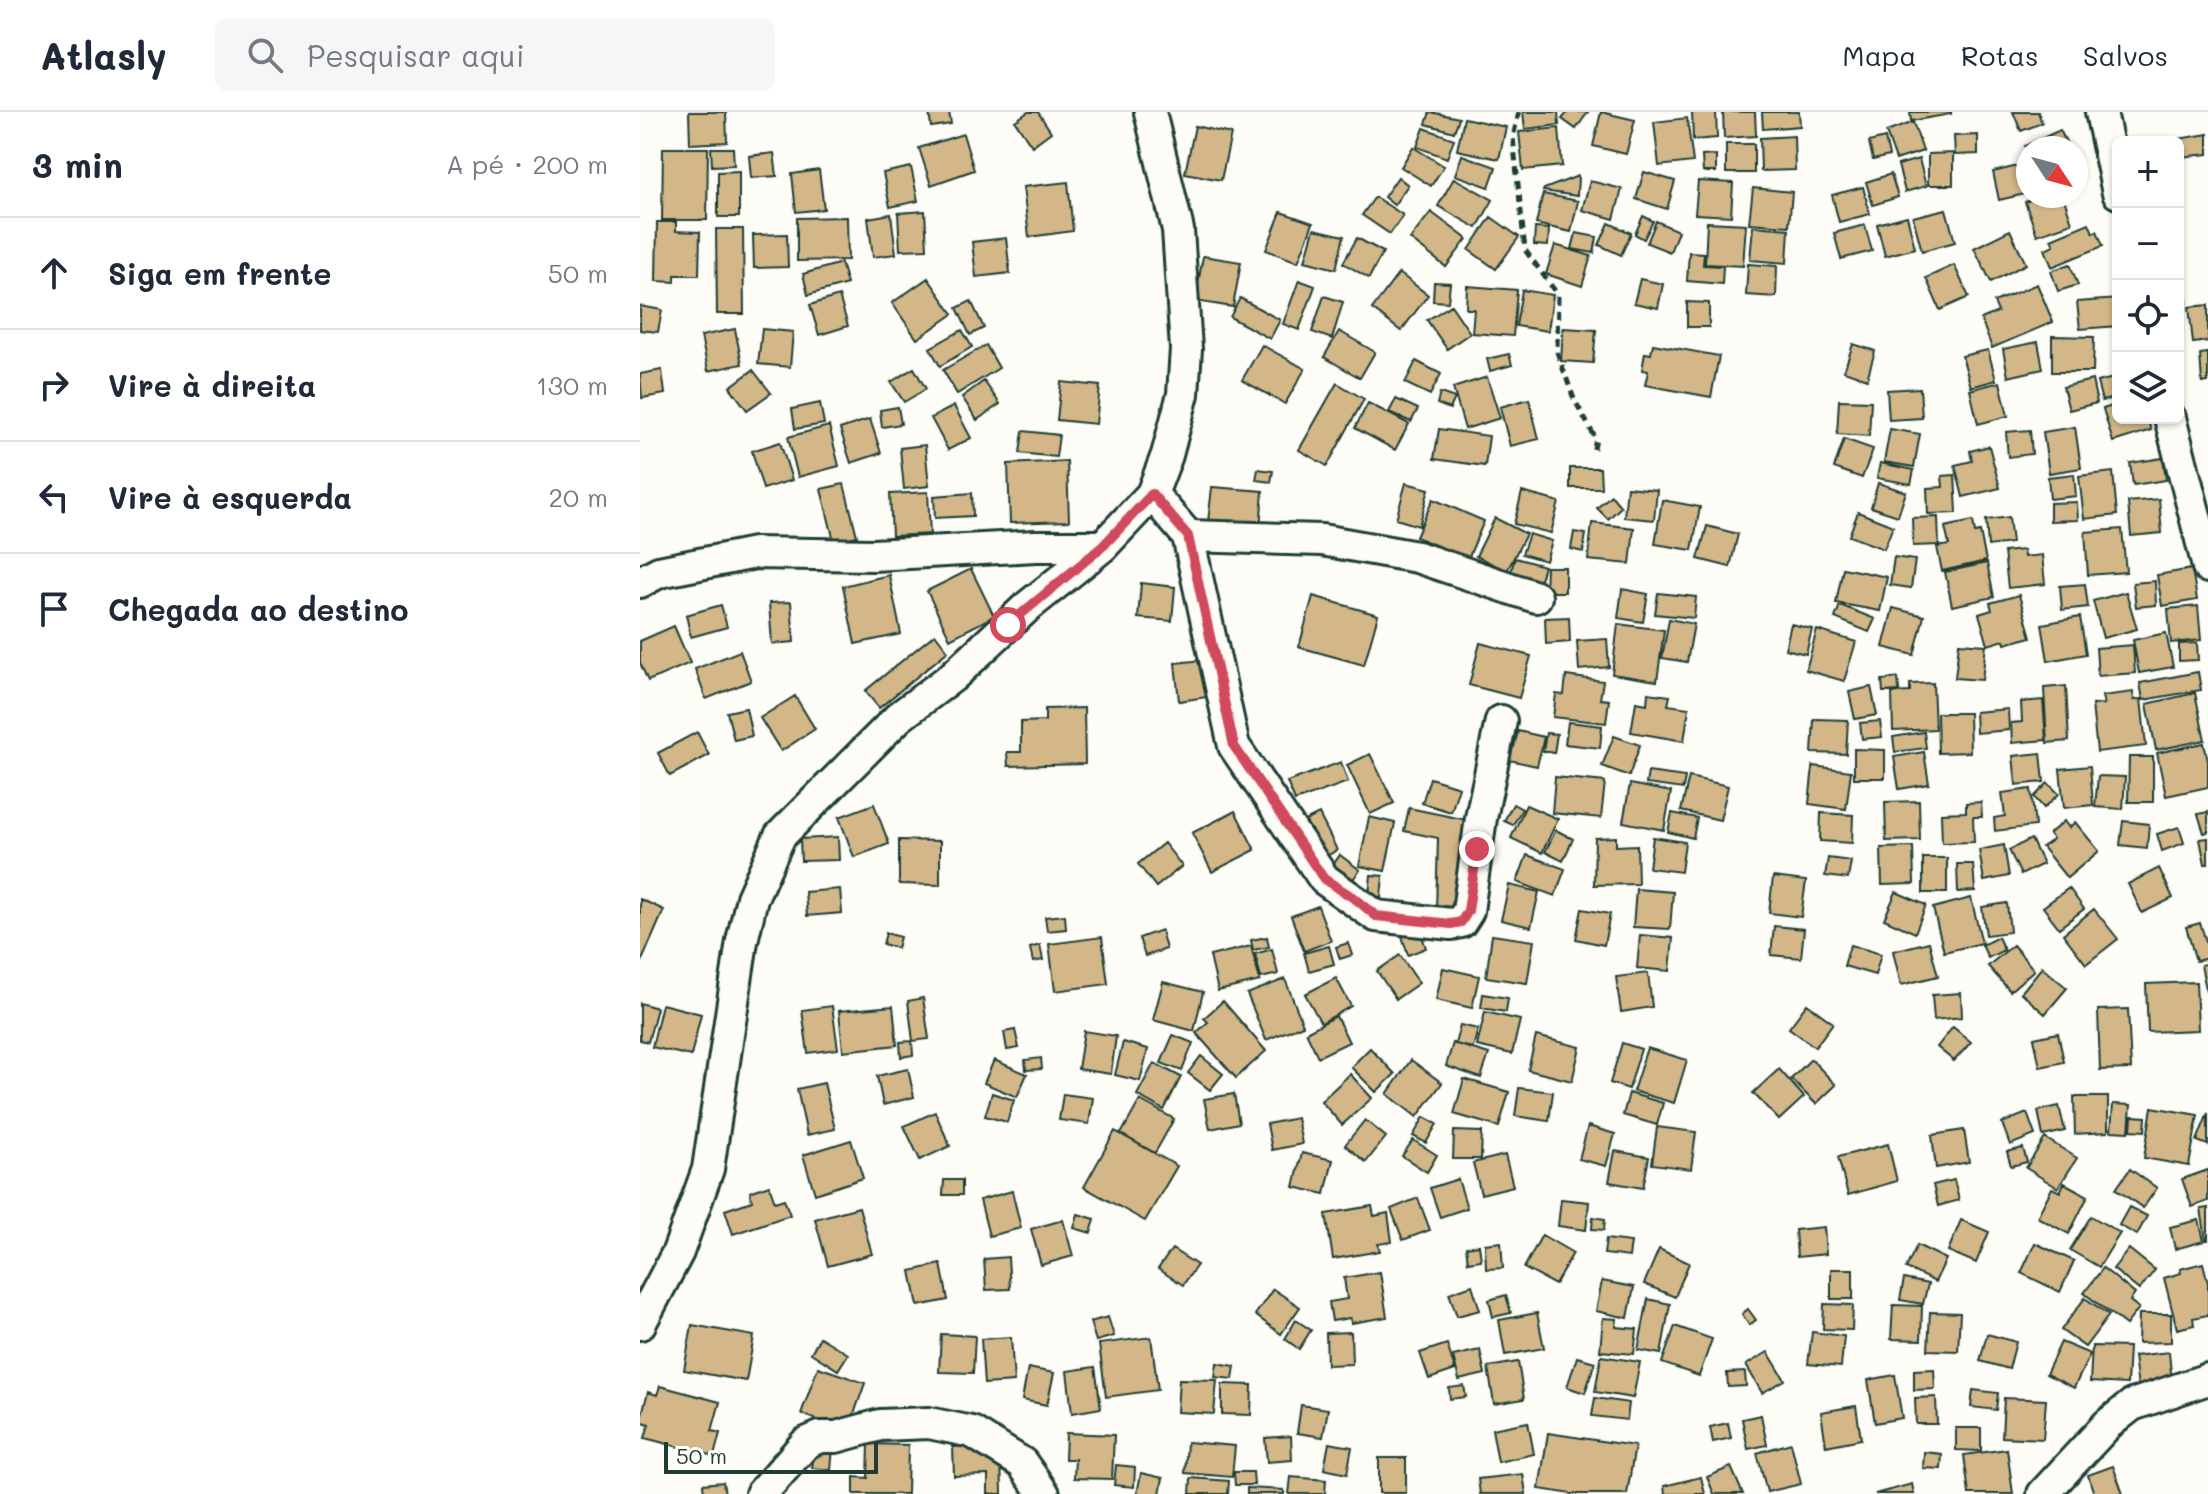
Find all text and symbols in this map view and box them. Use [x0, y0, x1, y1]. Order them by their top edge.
search box [215, 19, 775, 91]
text: Atlasly [40, 30, 167, 80]
icon: search [243, 33, 287, 77]
text: Pesquisar aqui [307, 35, 525, 75]
text: Mapa [1842, 37, 1917, 73]
text: Rotas [1961, 37, 2039, 73]
text: Salvos [2083, 37, 2168, 73]
north arrow [2016, 136, 2088, 208]
map controls [2112, 136, 2184, 424]
button: + [2112, 136, 2184, 208]
text: 3 min [32, 142, 123, 187]
text: A pé · 200 m [446, 147, 608, 181]
button: − [2112, 208, 2184, 280]
icon: ahead [32, 251, 76, 295]
text: Siga em frente [108, 253, 331, 293]
text: 50 m [548, 256, 608, 290]
button: locate [2112, 280, 2184, 352]
button: layers [2112, 352, 2184, 424]
icon: right [32, 363, 76, 407]
text: Vire à direita [108, 365, 316, 405]
text: 130 m [536, 368, 608, 402]
icon: left [32, 475, 76, 519]
text: Vire à esquerda [108, 477, 352, 517]
text: 20 m [548, 480, 608, 514]
icon: arrive [32, 587, 76, 631]
text: Chegada ao destino [108, 589, 408, 629]
route start [990, 607, 1026, 643]
route end [1459, 831, 1495, 867]
scale bar [664, 1438, 878, 1474]
text: 50 m [676, 1441, 727, 1470]

